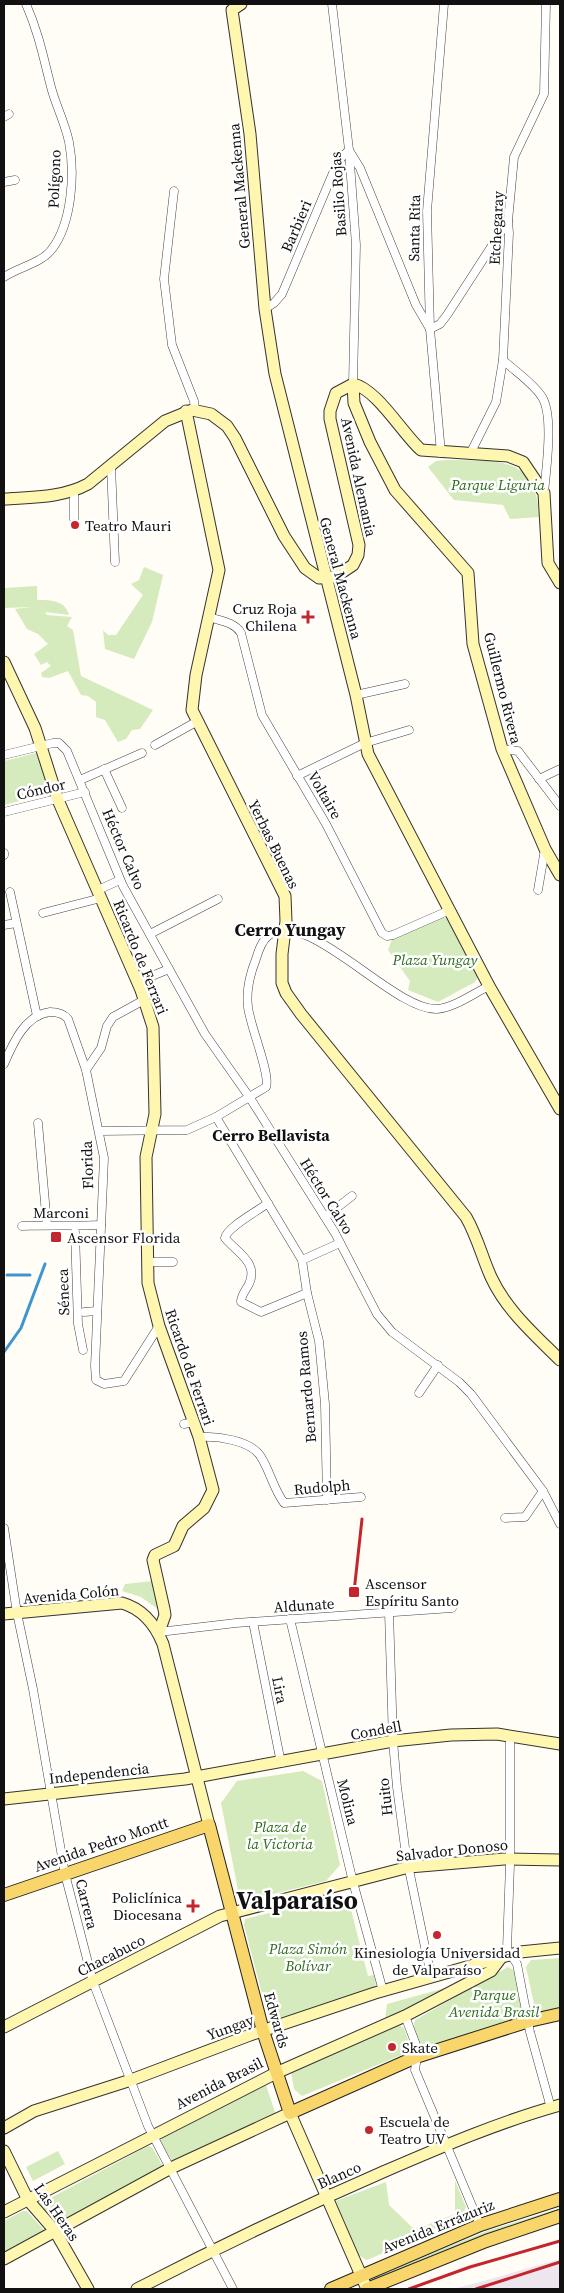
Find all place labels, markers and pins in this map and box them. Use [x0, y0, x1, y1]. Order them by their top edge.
place label: Teatro Mauri [85, 515, 171, 536]
marker: Teatro Mauri [69, 519, 81, 531]
place label: Cruz Roja Chilena [232, 598, 297, 636]
marker: Cruz Roja Chilena [301, 610, 315, 624]
place label: Ascensor Florida [67, 1227, 181, 1248]
marker: Ascensor Florida [49, 1230, 63, 1244]
place label: Ascensor Espíritu Santo [365, 1573, 459, 1611]
marker: Ascensor Espíritu Santo [347, 1585, 361, 1599]
place label: Policlínica Diocesana [112, 1887, 182, 1925]
marker: Policlínica Diocesana [186, 1899, 200, 1913]
marker: Kinesiología Universidad de Valparaíso [431, 1929, 443, 1941]
place label: Kinesiología Universidad de Valparaíso [354, 1942, 521, 1980]
place label: Skate [402, 2037, 438, 2058]
marker: Skate [386, 2041, 398, 2053]
place label: Escuela de Teatro UV [379, 2111, 450, 2149]
marker: Escuela de Teatro UV [363, 2124, 375, 2136]

